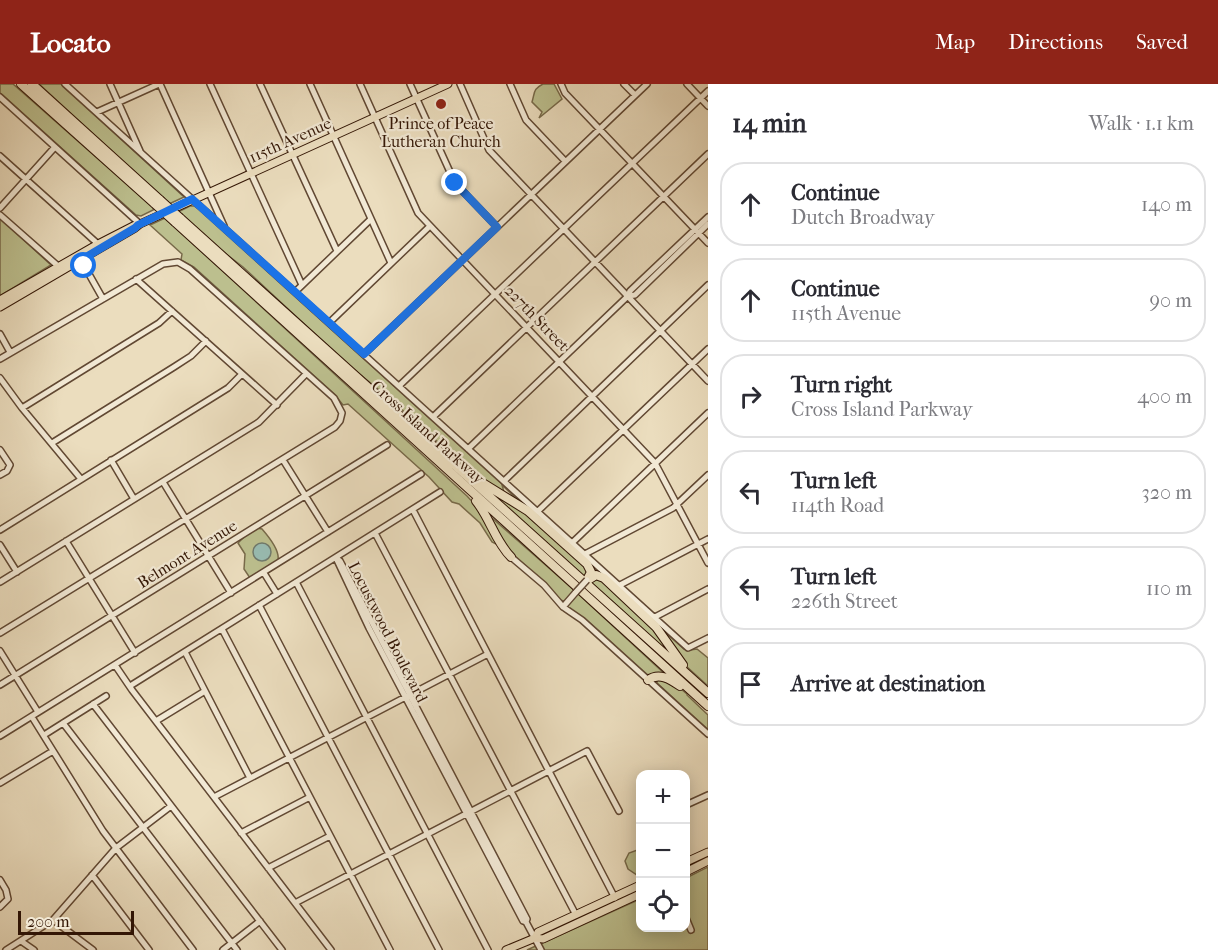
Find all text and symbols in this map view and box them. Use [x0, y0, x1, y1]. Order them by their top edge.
text: Locato [30, 26, 111, 59]
text: Map [935, 30, 975, 54]
text: Directions [1008, 30, 1103, 54]
text: Saved [1136, 30, 1188, 54]
marker: Prince of Peace Lutheran Church [434, 97, 448, 111]
text: 14 min [732, 108, 807, 139]
text: Walk · 1.1 km [1089, 112, 1194, 135]
street label: 115th Avenue [246, 113, 334, 167]
place label: Prince of Peace Lutheran Church [381, 114, 501, 151]
route end [441, 169, 467, 195]
text: Continue [791, 180, 880, 206]
icon: ahead [734, 188, 767, 221]
text: 140 m [1141, 193, 1192, 216]
text: Dutch Broadway [791, 206, 935, 229]
route start [70, 252, 96, 278]
text: Continue [791, 276, 880, 302]
street label: 227th Street [501, 281, 573, 355]
icon: ahead [734, 284, 767, 317]
text: 90 m [1150, 289, 1192, 312]
text: 115th Avenue [791, 302, 901, 325]
text: Turn right [791, 372, 892, 398]
street label: Cross Island Parkway [368, 376, 489, 488]
icon: right [734, 380, 767, 413]
text: 400 m [1137, 385, 1192, 408]
text: Cross Island Parkway [791, 398, 973, 421]
text: Turn left [791, 468, 877, 494]
icon: left [734, 476, 767, 509]
text: 320 m [1142, 481, 1192, 504]
text: 114th Road [791, 494, 884, 517]
street label: Belmont Avenue [134, 516, 240, 592]
street label: Locustwood Boulevard [344, 558, 432, 706]
text: Turn left [791, 564, 877, 590]
icon: left [734, 572, 767, 605]
text: 110 m [1146, 577, 1192, 600]
text: 226th Street [791, 590, 898, 613]
icon: arrive [734, 668, 767, 701]
text: Arrive at destination [791, 671, 985, 697]
map controls [636, 770, 690, 932]
button: + [636, 770, 690, 824]
button: − [636, 824, 690, 878]
button: locate [636, 878, 690, 932]
scale bar [18, 908, 134, 936]
text: 200 m [27, 912, 70, 931]

